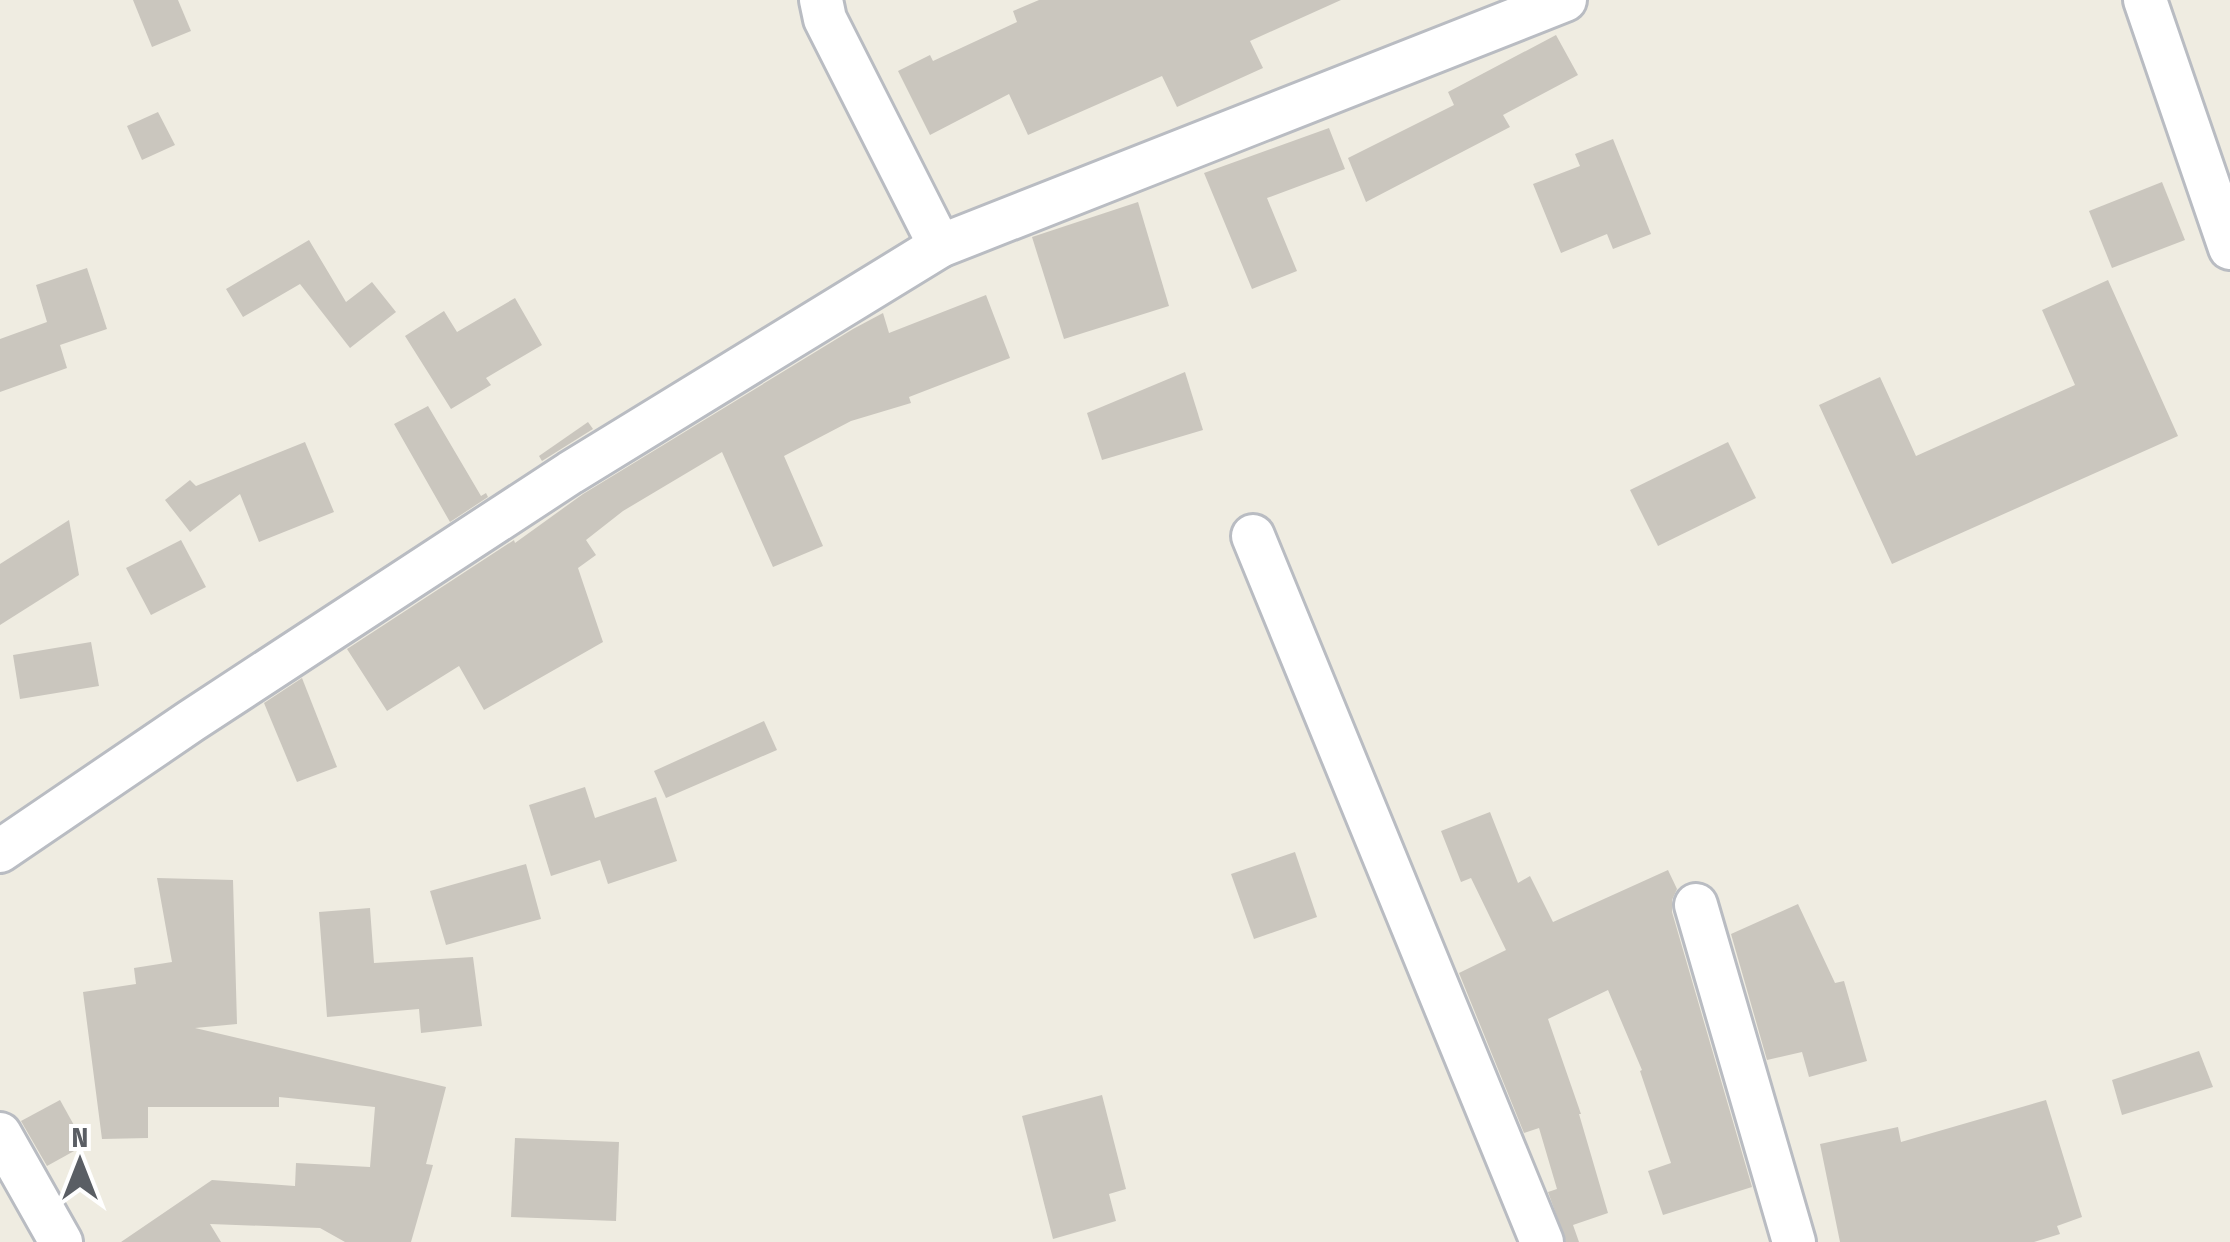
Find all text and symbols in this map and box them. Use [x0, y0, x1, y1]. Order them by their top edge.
north arrow [30, 1112, 130, 1212]
text: N [72, 1121, 88, 1154]

